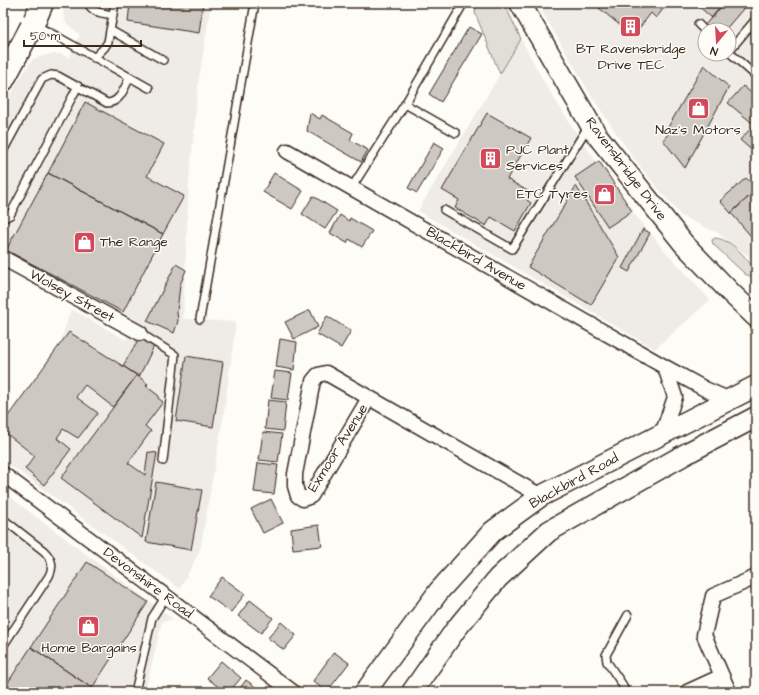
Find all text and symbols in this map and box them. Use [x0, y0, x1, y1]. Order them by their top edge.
building icon: BT Ravensbridge Drive TEC [618, 14, 644, 40]
scale bar [24, 22, 141, 48]
north arrow [697, 22, 737, 62]
text: 50 m [30, 28, 61, 45]
place label: BT Ravensbridge Drive TEC [576, 39, 686, 75]
text: N [708, 43, 720, 59]
shop icon: Naz's Motors [685, 95, 711, 121]
street label: Ravensbridge Drive [580, 113, 672, 225]
place label: Naz's Motors [655, 120, 741, 140]
place label: PJC Plant Services [506, 140, 569, 176]
building icon: PJC Plant Services [477, 145, 503, 171]
shop icon: ETC Tyres [591, 181, 617, 207]
place label: ETC Tyres [517, 184, 588, 204]
street label: Blackbird Avenue [422, 222, 530, 296]
shop icon: The Range [72, 229, 98, 255]
place label: The Range [100, 232, 168, 252]
street label: Wolsey Street [26, 264, 118, 328]
street label: Exmoor Avenue [303, 400, 373, 496]
street label: Blackbird Road [526, 448, 622, 514]
street label: Devonshire Road [99, 543, 197, 623]
shop icon: Home Bargains [76, 613, 102, 639]
place label: Home Bargains [41, 638, 137, 658]

